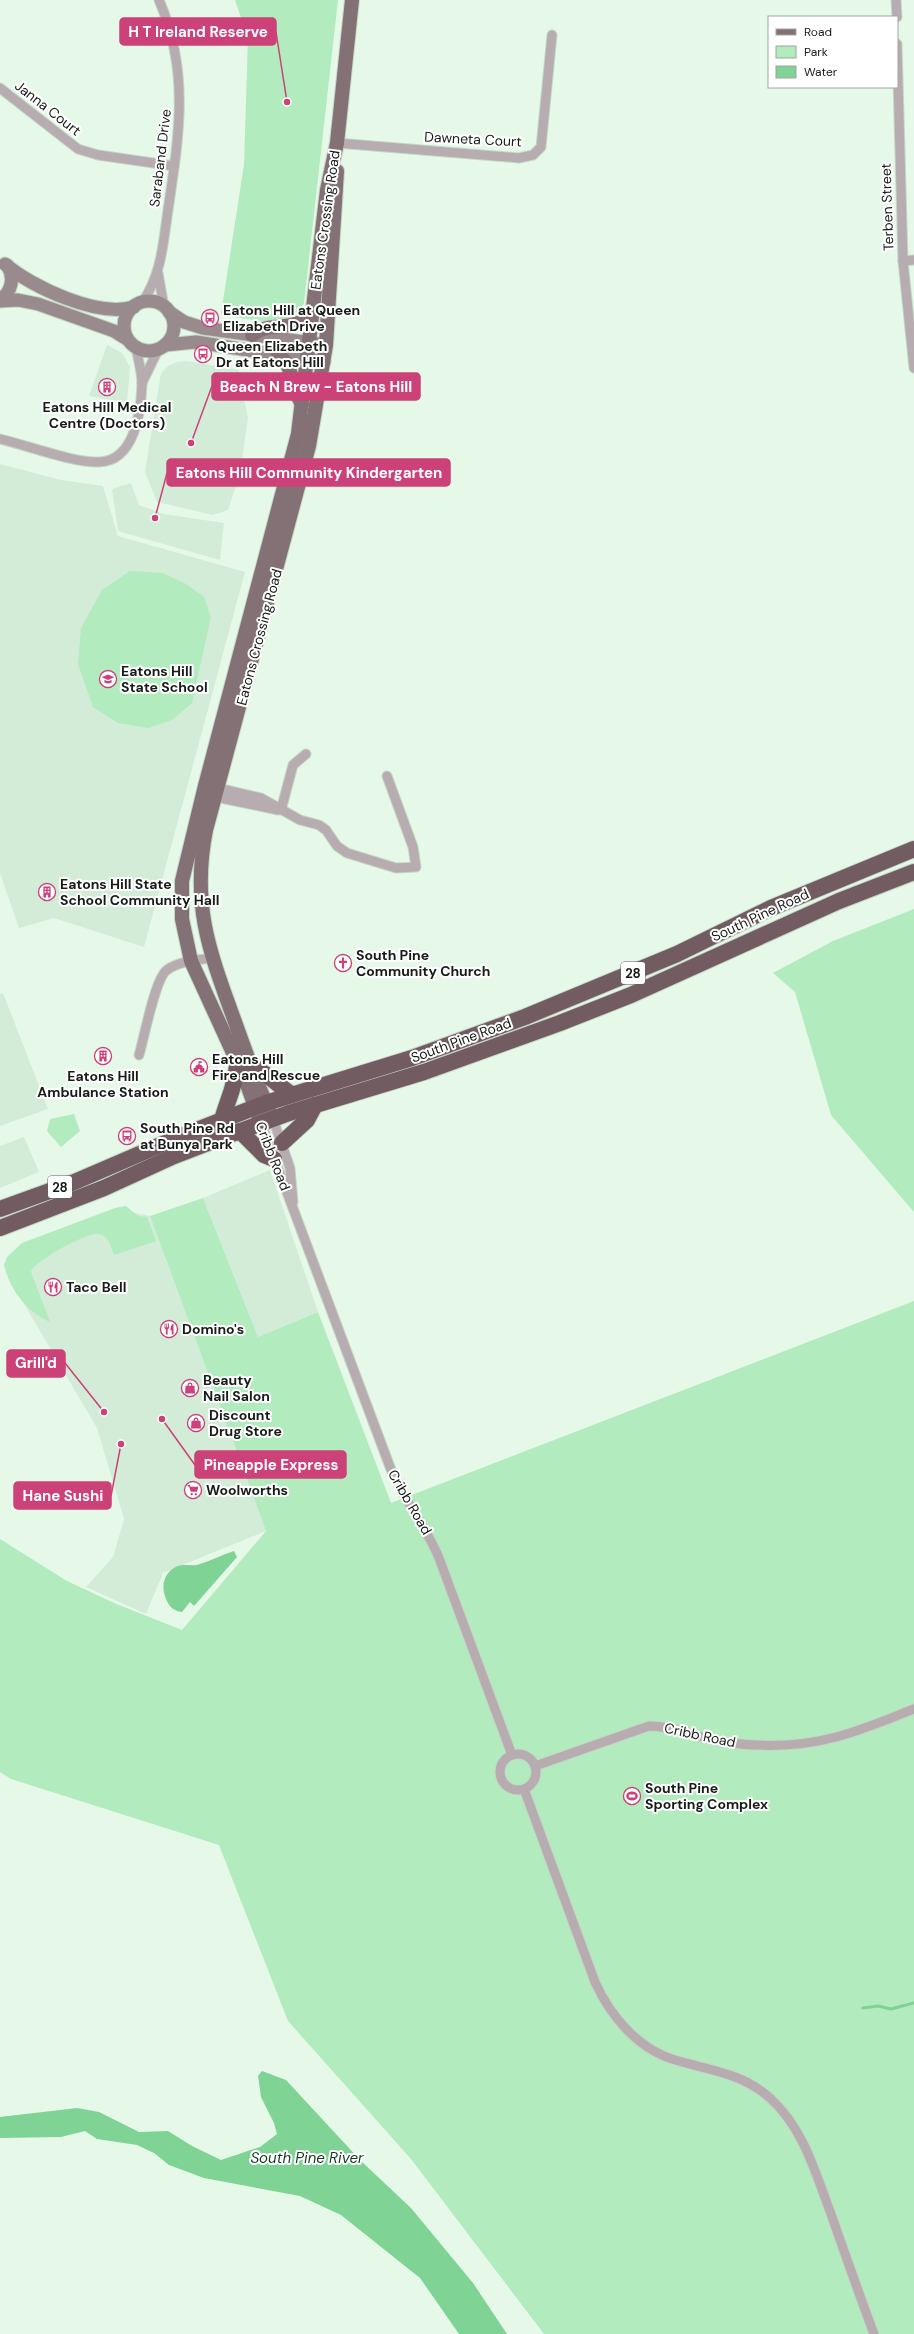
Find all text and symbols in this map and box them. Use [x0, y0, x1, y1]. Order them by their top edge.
legend [768, 16, 898, 88]
callout: H T Ireland Reserve [120, 18, 276, 45]
text: H T Ireland Reserve [128, 22, 268, 42]
text: Road [804, 24, 832, 40]
text: Park [804, 44, 828, 60]
text: Water [804, 64, 838, 80]
street label: Janna Court [11, 77, 85, 139]
street label: Saraband Drive [145, 108, 175, 208]
street label: Dawneta Court [424, 127, 522, 151]
street label: Eatons Crossing Road [306, 149, 344, 291]
street label: Terben Street [876, 163, 898, 251]
place label: Eatons Hill at Queen Elizabeth Drive [223, 301, 360, 335]
bus stop icon: Eatons Hill at Queen Elizabeth Drive [200, 308, 220, 328]
place label: Queen Elizabeth Dr at Eatons Hill [216, 337, 327, 371]
bus stop icon: Queen Elizabeth Dr at Eatons Hill [193, 344, 213, 364]
callout: Beach N Brew - Eatons Hill [212, 373, 420, 400]
building icon: Eatons Hill Medical Centre (Doctors) [97, 377, 117, 397]
text: Beach N Brew - Eatons Hill [220, 377, 412, 397]
place label: Eatons Hill Medical Centre (Doctors) [43, 398, 171, 432]
callout: Eatons Hill Community Kindergarten [167, 459, 450, 486]
text: Eatons Hill Community Kindergarten [176, 463, 442, 483]
street label: Eatons Crossing Road [232, 567, 286, 707]
place label: Eatons Hill State School [121, 662, 208, 696]
school or university icon: Eatons Hill State School [98, 669, 118, 689]
place label: Eatons Hill State School Community Hall [60, 875, 220, 909]
building icon: Eatons Hill State School Community Hall [37, 882, 57, 902]
street label: South Pine Road [708, 885, 812, 945]
place label: South Pine Community Church [356, 946, 491, 980]
church icon: South Pine Community Church [333, 953, 353, 973]
road number: 28 [621, 962, 645, 984]
street label: South Pine Road [408, 1014, 514, 1066]
building icon: Eatons Hill Ambulance Station [93, 1046, 113, 1066]
place label: Eatons Hill Fire and Rescue [212, 1050, 320, 1084]
public building icon: Eatons Hill Fire and Rescue [189, 1057, 209, 1077]
place label: Eatons Hill Ambulance Station [37, 1067, 169, 1101]
place label: South Pine Rd at Bunya Park [140, 1119, 234, 1153]
street label: Cribb Road [252, 1119, 294, 1193]
bus stop icon: South Pine Rd at Bunya Park [117, 1126, 137, 1146]
road number: 28 [48, 1176, 72, 1198]
restaurant icon: Taco Bell [43, 1277, 63, 1297]
place label: Taco Bell [66, 1278, 127, 1296]
restaurant icon: Domino's [159, 1319, 179, 1339]
place label: Domino's [182, 1320, 244, 1338]
callout: Grill'd [7, 1350, 65, 1377]
text: Grill'd [15, 1353, 57, 1373]
place label: Beauty Nail Salon [203, 1371, 270, 1405]
shop icon: Beauty Nail Salon [180, 1378, 200, 1398]
place label: Discount Drug Store [209, 1406, 282, 1440]
shop icon: Discount Drug Store [186, 1413, 206, 1433]
callout: Pineapple Express [195, 1451, 346, 1478]
text: Pineapple Express [204, 1455, 338, 1475]
street label: Cribb Road [384, 1466, 436, 1538]
supermarket icon: Woolworths [183, 1480, 203, 1500]
place label: Woolworths [206, 1481, 288, 1499]
callout: Hane Sushi [14, 1482, 111, 1509]
text: Hane Sushi [23, 1486, 103, 1506]
street label: Cribb Road [663, 1719, 737, 1751]
place label: South Pine Sporting Complex [645, 1779, 768, 1813]
sports icon: South Pine Sporting Complex [622, 1786, 642, 1806]
water label: South Pine River [250, 2148, 364, 2168]

